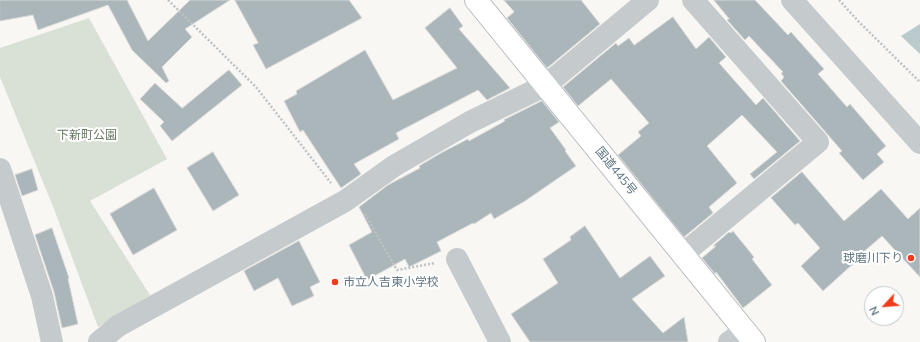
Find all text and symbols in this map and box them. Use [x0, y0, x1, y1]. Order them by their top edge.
park label: 下新町公園 [57, 128, 117, 142]
street label: 国道445号 [592, 144, 640, 198]
place label: 球磨川下り [843, 251, 903, 265]
marker: 球磨川下り [906, 253, 916, 263]
place label: 市立人吉東小学校 [343, 275, 439, 289]
marker: 市立人吉東小学校 [330, 277, 340, 287]
north arrow [864, 286, 904, 326]
text: N [866, 304, 882, 318]

